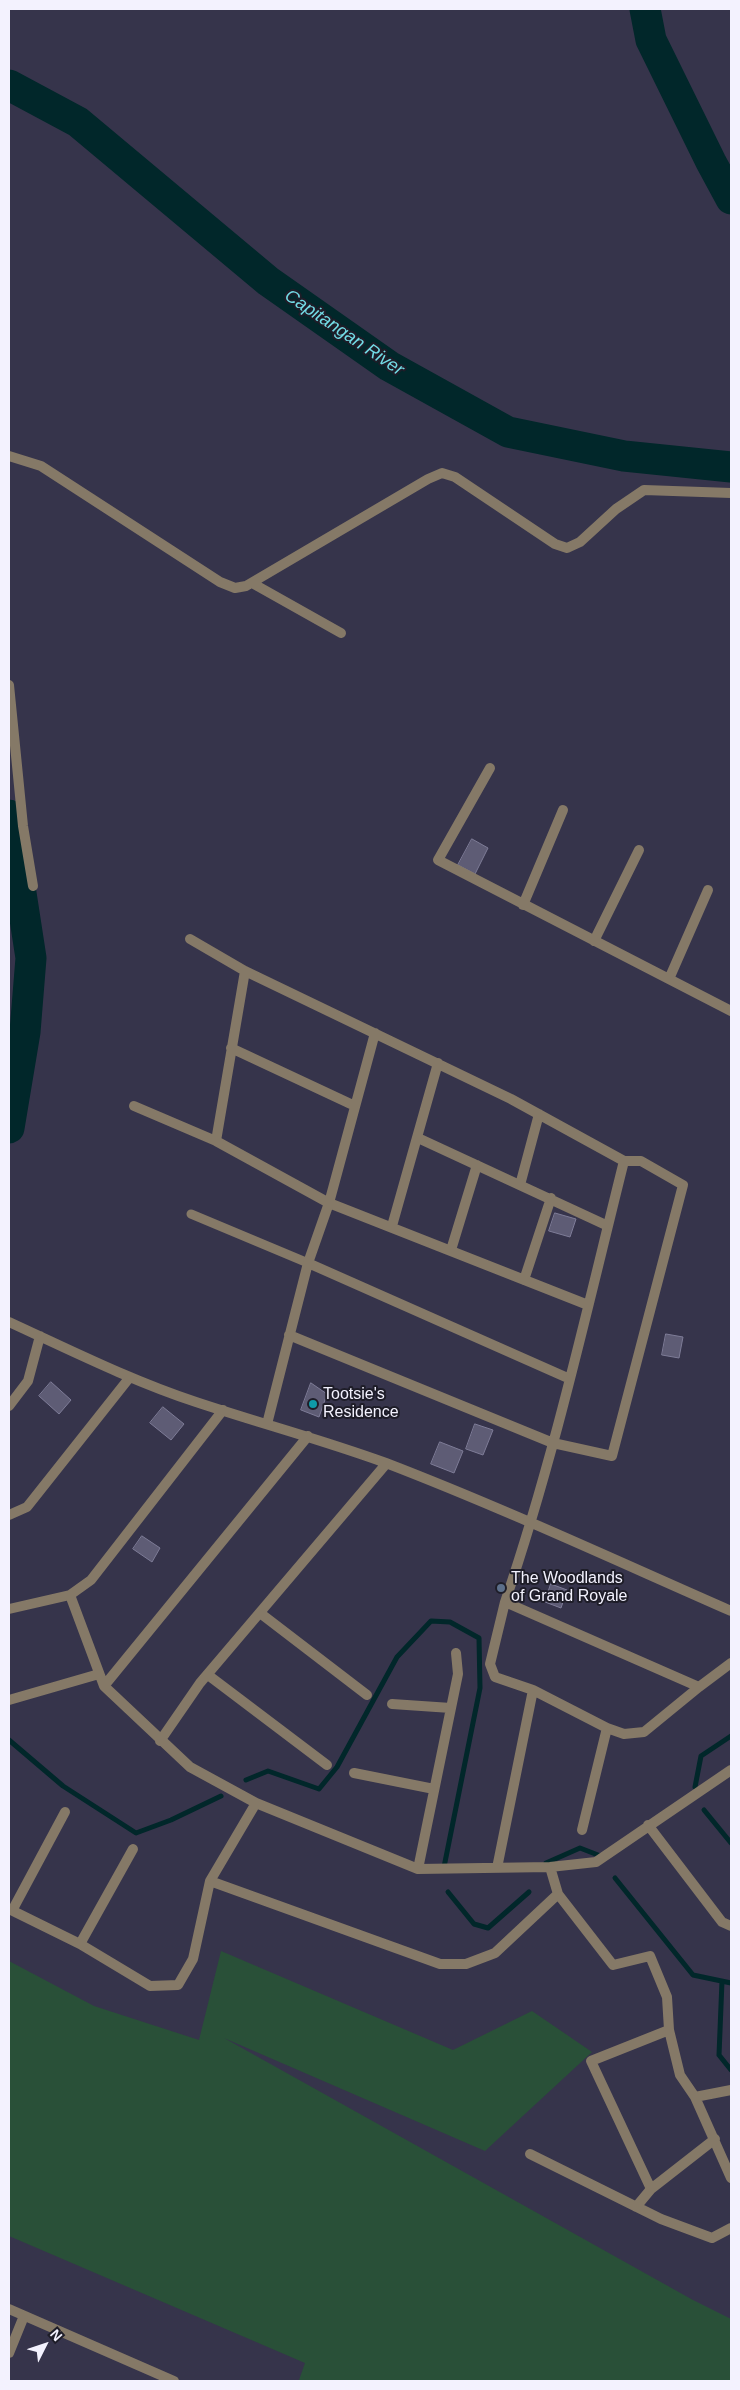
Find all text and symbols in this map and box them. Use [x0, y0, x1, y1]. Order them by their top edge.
water label: Capitangan River [280, 285, 408, 381]
place label: Tootsie's Residence [323, 1385, 399, 1423]
marker: Tootsie's Residence [307, 1398, 319, 1410]
place label: The Woodlands of Grand Royale [511, 1569, 628, 1607]
marker: The Woodlands of Grand Royale [495, 1582, 507, 1594]
north arrow [20, 2320, 70, 2370]
text: N [47, 2326, 66, 2344]

